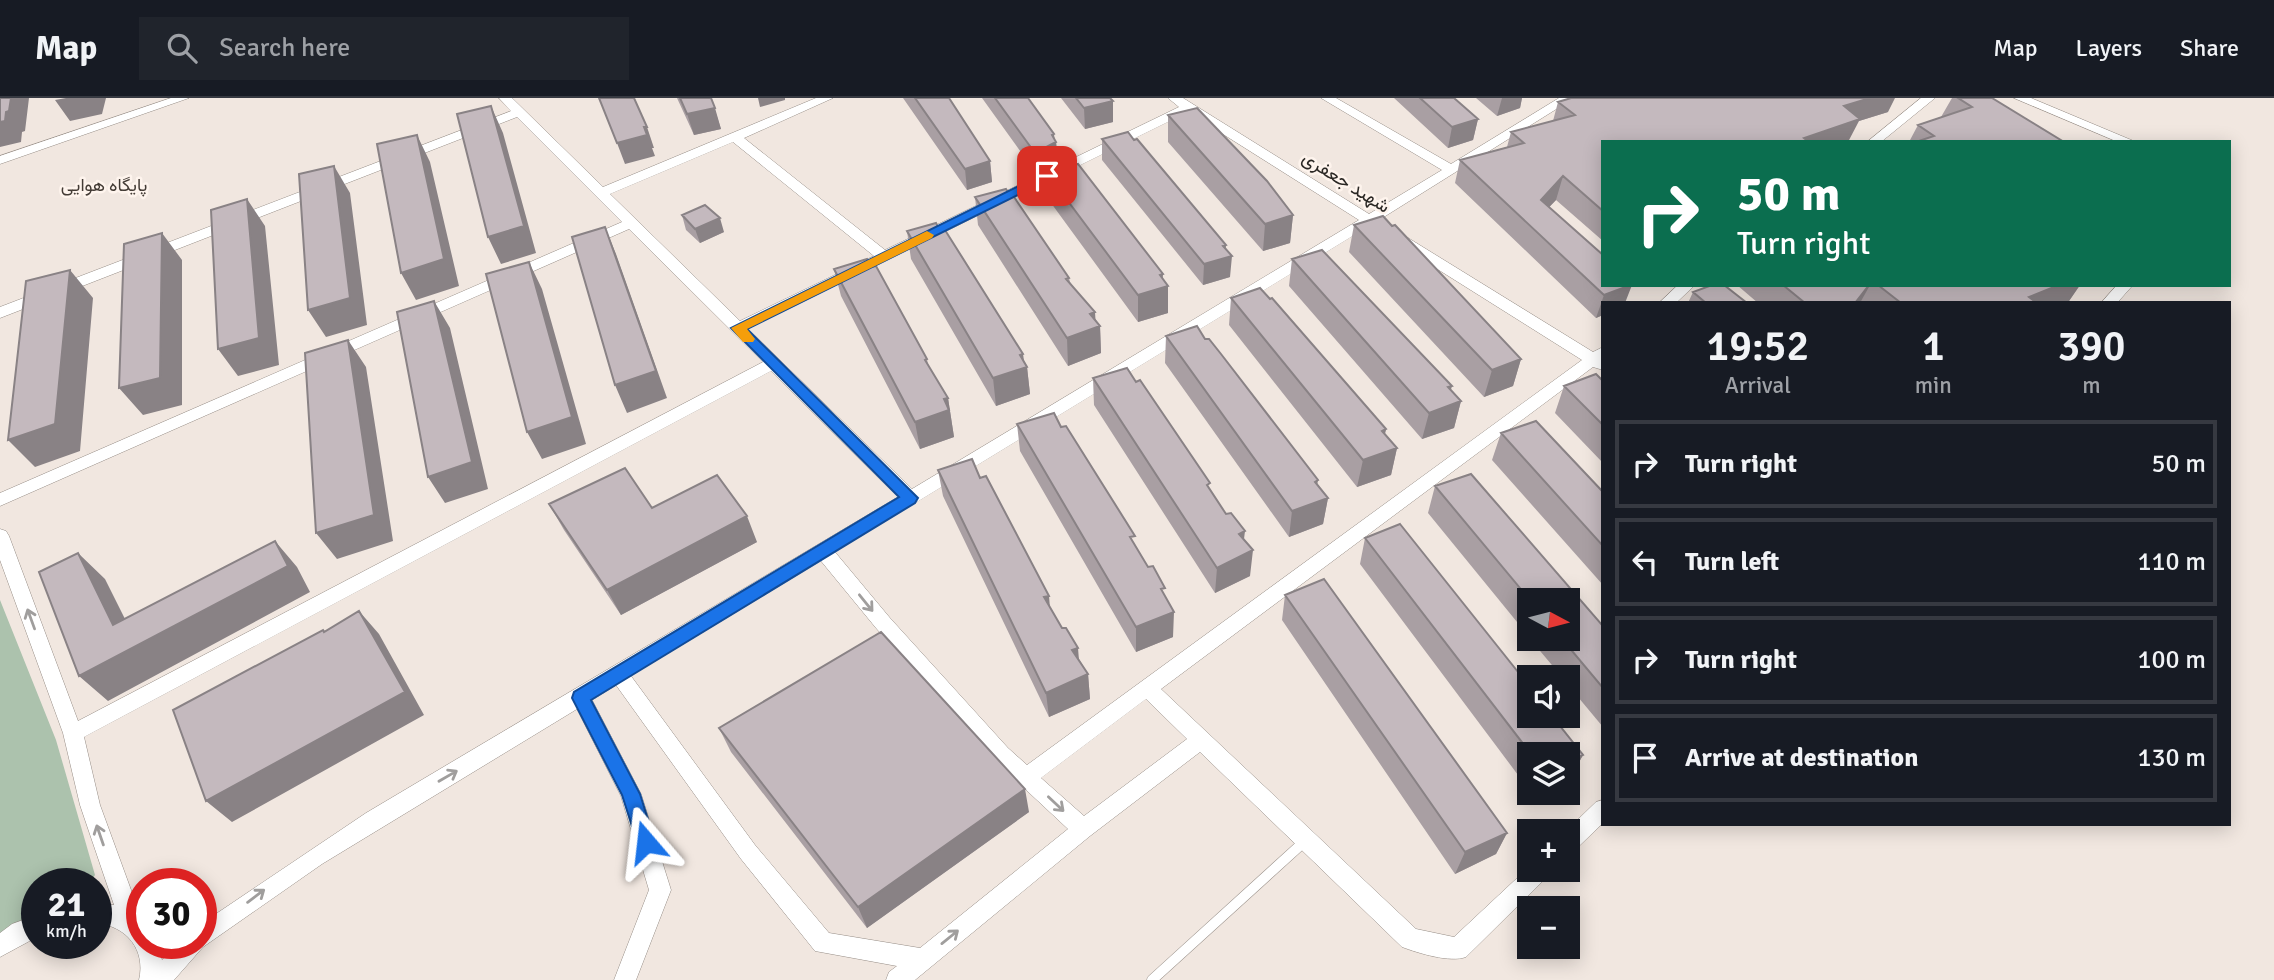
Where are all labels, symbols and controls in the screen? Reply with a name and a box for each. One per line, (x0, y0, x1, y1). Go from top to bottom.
search box (139, 17, 629, 80)
text: Map (35, 28, 97, 69)
icon: search (163, 29, 201, 67)
text: Search here (219, 32, 350, 64)
text: Map (1993, 33, 2038, 63)
text: Layers (2076, 33, 2142, 63)
text: Share (2180, 33, 2239, 63)
street label: شهید جعفری (1297, 145, 1395, 219)
pin (1017, 146, 1077, 206)
icon: arrive (1028, 157, 1066, 195)
text: 50 m (1737, 164, 1840, 224)
icon: right (1622, 168, 1713, 259)
district label: پایگاه هوایی (61, 174, 147, 197)
text: Turn right (1737, 224, 1870, 263)
text: 19:52 (1707, 321, 1809, 372)
text: 1 (1922, 321, 1945, 372)
text: 390 (2057, 321, 2125, 372)
text: Arrival (1725, 371, 1791, 400)
text: min (1915, 371, 1952, 400)
text: m (2082, 371, 2101, 400)
icon: right (1626, 445, 1664, 483)
text: Turn right (1685, 448, 1797, 480)
text: 50 m (2151, 448, 2206, 480)
icon: left (1626, 543, 1664, 581)
text: Turn left (1685, 546, 1779, 578)
text: 110 m (2137, 546, 2206, 578)
north arrow (1517, 588, 1580, 651)
map controls (1517, 588, 1580, 959)
one-way arrow (858, 594, 874, 612)
one-way arrow (23, 608, 36, 630)
icon: right (1626, 641, 1664, 679)
text: Turn right (1685, 644, 1797, 676)
text: 100 m (2137, 644, 2206, 676)
button: sound (1517, 665, 1580, 728)
icon: arrive (1626, 739, 1664, 777)
button: layers (1517, 742, 1580, 805)
text: Arrive at destination (1685, 742, 1918, 774)
text: 130 m (2137, 742, 2206, 774)
one-way arrow (438, 768, 458, 782)
one-way arrow (1047, 796, 1065, 812)
position arrow (609, 805, 683, 879)
button: + (1517, 819, 1580, 882)
one-way arrow (93, 825, 105, 847)
speed limit sign: 30 (126, 868, 217, 959)
text: 21 (48, 883, 85, 926)
one-way arrow (246, 889, 264, 904)
button: − (1517, 896, 1580, 959)
text: km/h (46, 920, 87, 942)
one-way arrow (940, 929, 958, 945)

